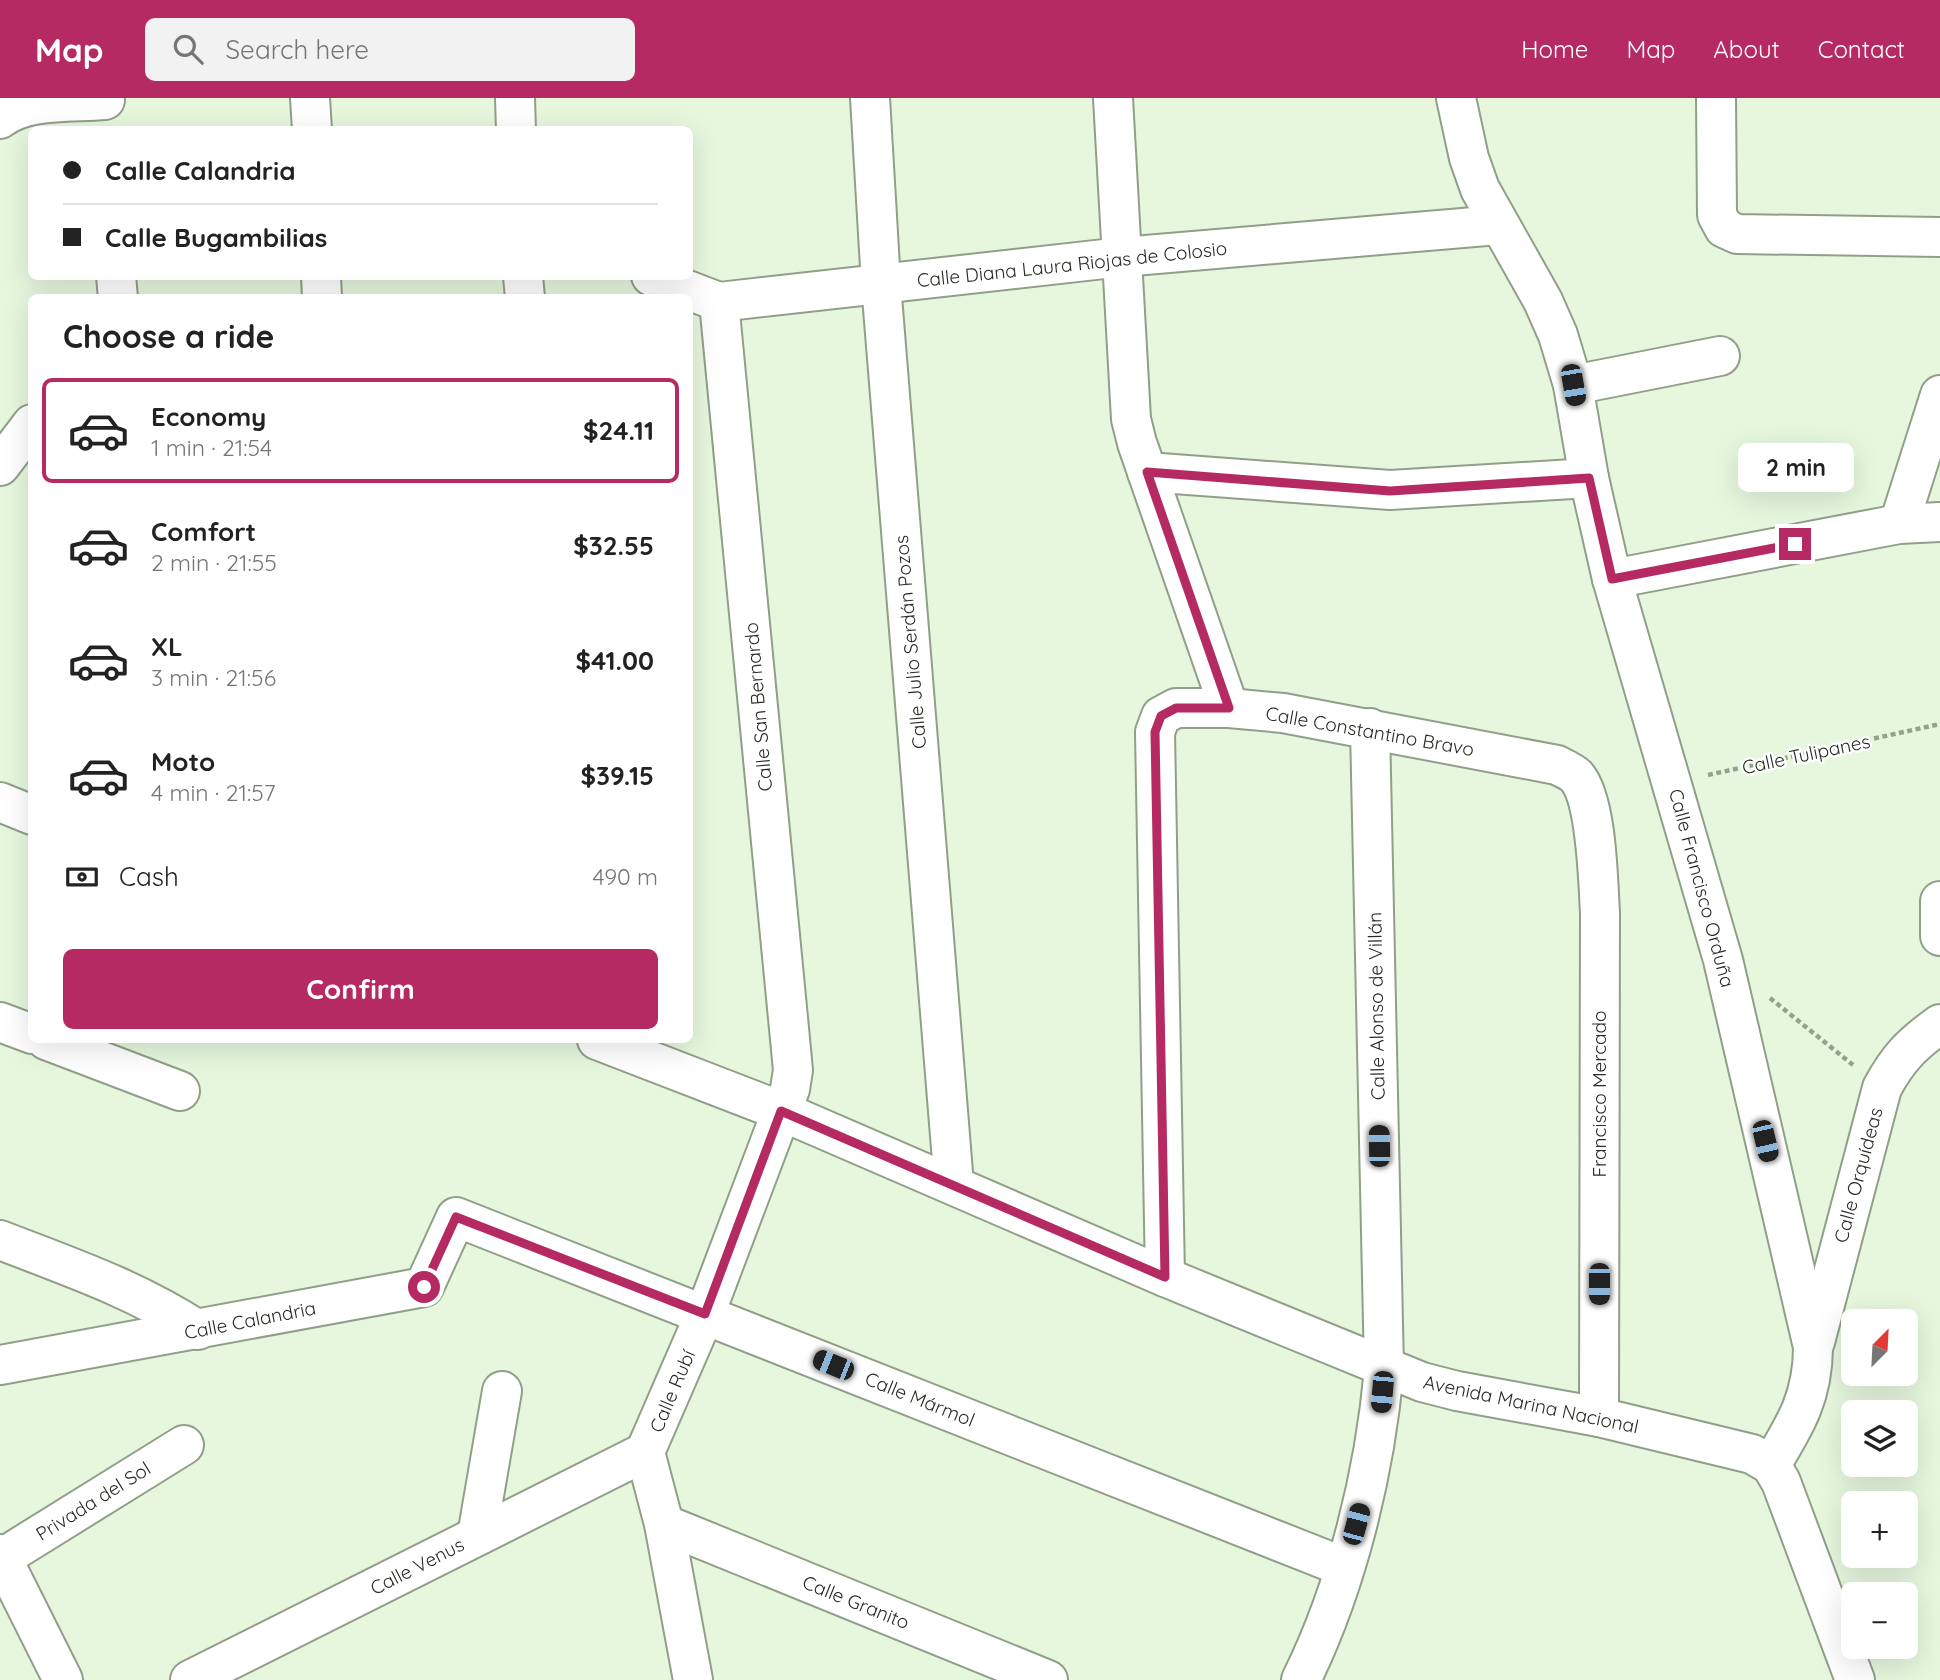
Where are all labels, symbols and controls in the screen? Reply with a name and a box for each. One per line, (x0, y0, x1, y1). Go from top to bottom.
search box (145, 18, 635, 81)
text: Map (35, 29, 103, 70)
icon: search (169, 30, 207, 68)
text: Search here (225, 33, 369, 66)
text: Home (1521, 34, 1588, 64)
text: Map (1626, 34, 1675, 64)
text: About (1713, 34, 1780, 64)
text: Contact (1818, 34, 1905, 64)
text: Calle Calandria (105, 154, 296, 187)
text: Calle Bugambilias (105, 221, 327, 254)
street label: Calle Diana Laura Riojas de Colosio (916, 236, 1228, 292)
text: Choose a ride (63, 316, 275, 356)
car (1560, 362, 1587, 408)
icon: car (67, 399, 130, 462)
text: Economy (151, 400, 266, 433)
text: $24.11 (583, 414, 654, 447)
text: 1 min · 21:54 (151, 433, 272, 462)
callout: 2 min (1737, 442, 1853, 492)
text: 2 min (1766, 453, 1826, 482)
icon: car (67, 514, 130, 577)
text: Comfort (151, 515, 256, 548)
route end (1779, 528, 1811, 560)
text: $32.55 (573, 529, 654, 562)
street label: Calle Julio Serdán Pozos (889, 534, 931, 750)
text: 2 min · 21:55 (151, 548, 277, 577)
street label: Calle San Bernardo (739, 622, 777, 792)
icon: car (67, 629, 130, 692)
text: XL (151, 630, 183, 663)
text: $41.00 (575, 644, 654, 677)
text: 3 min · 21:56 (151, 663, 276, 692)
street label: Calle Constantino Bravo (1264, 701, 1476, 761)
street label: Calle Tulipanes (1740, 729, 1872, 779)
icon: car (67, 744, 130, 807)
text: Moto (151, 745, 215, 778)
text: $39.15 (581, 759, 654, 792)
text: 4 min · 21:57 (151, 778, 276, 807)
street label: Calle Francisco Orduña (1664, 786, 1740, 990)
icon: cash (63, 858, 101, 896)
text: Cash (119, 860, 179, 893)
text: 490 m (593, 862, 658, 891)
street label: Calle Alonso de Villán (1362, 912, 1390, 1100)
button: Confirm (63, 949, 658, 1029)
street label: Francisco Mercado (1587, 1010, 1611, 1178)
street label: Calle Orquídeas (1828, 1105, 1888, 1245)
car (1751, 1118, 1780, 1164)
car (1369, 1125, 1390, 1167)
car (1589, 1263, 1610, 1305)
route start (408, 1271, 440, 1303)
street label: Calle Calandria (182, 1295, 318, 1345)
north arrow (1841, 1309, 1918, 1386)
map controls (1841, 1309, 1918, 1659)
street label: Calle Rubí (644, 1345, 700, 1436)
car (810, 1347, 857, 1383)
street label: Calle Mármol (862, 1366, 978, 1432)
street label: Avenida Marina Nacional (1421, 1369, 1641, 1439)
car (1370, 1370, 1395, 1414)
button: layers (1841, 1400, 1918, 1477)
street label: Privada del Sol (31, 1456, 155, 1546)
button: + (1841, 1491, 1918, 1568)
car (1341, 1501, 1372, 1547)
street label: Calle Venus (366, 1532, 468, 1600)
street label: Calle Granito (799, 1570, 913, 1634)
button: − (1841, 1582, 1918, 1659)

